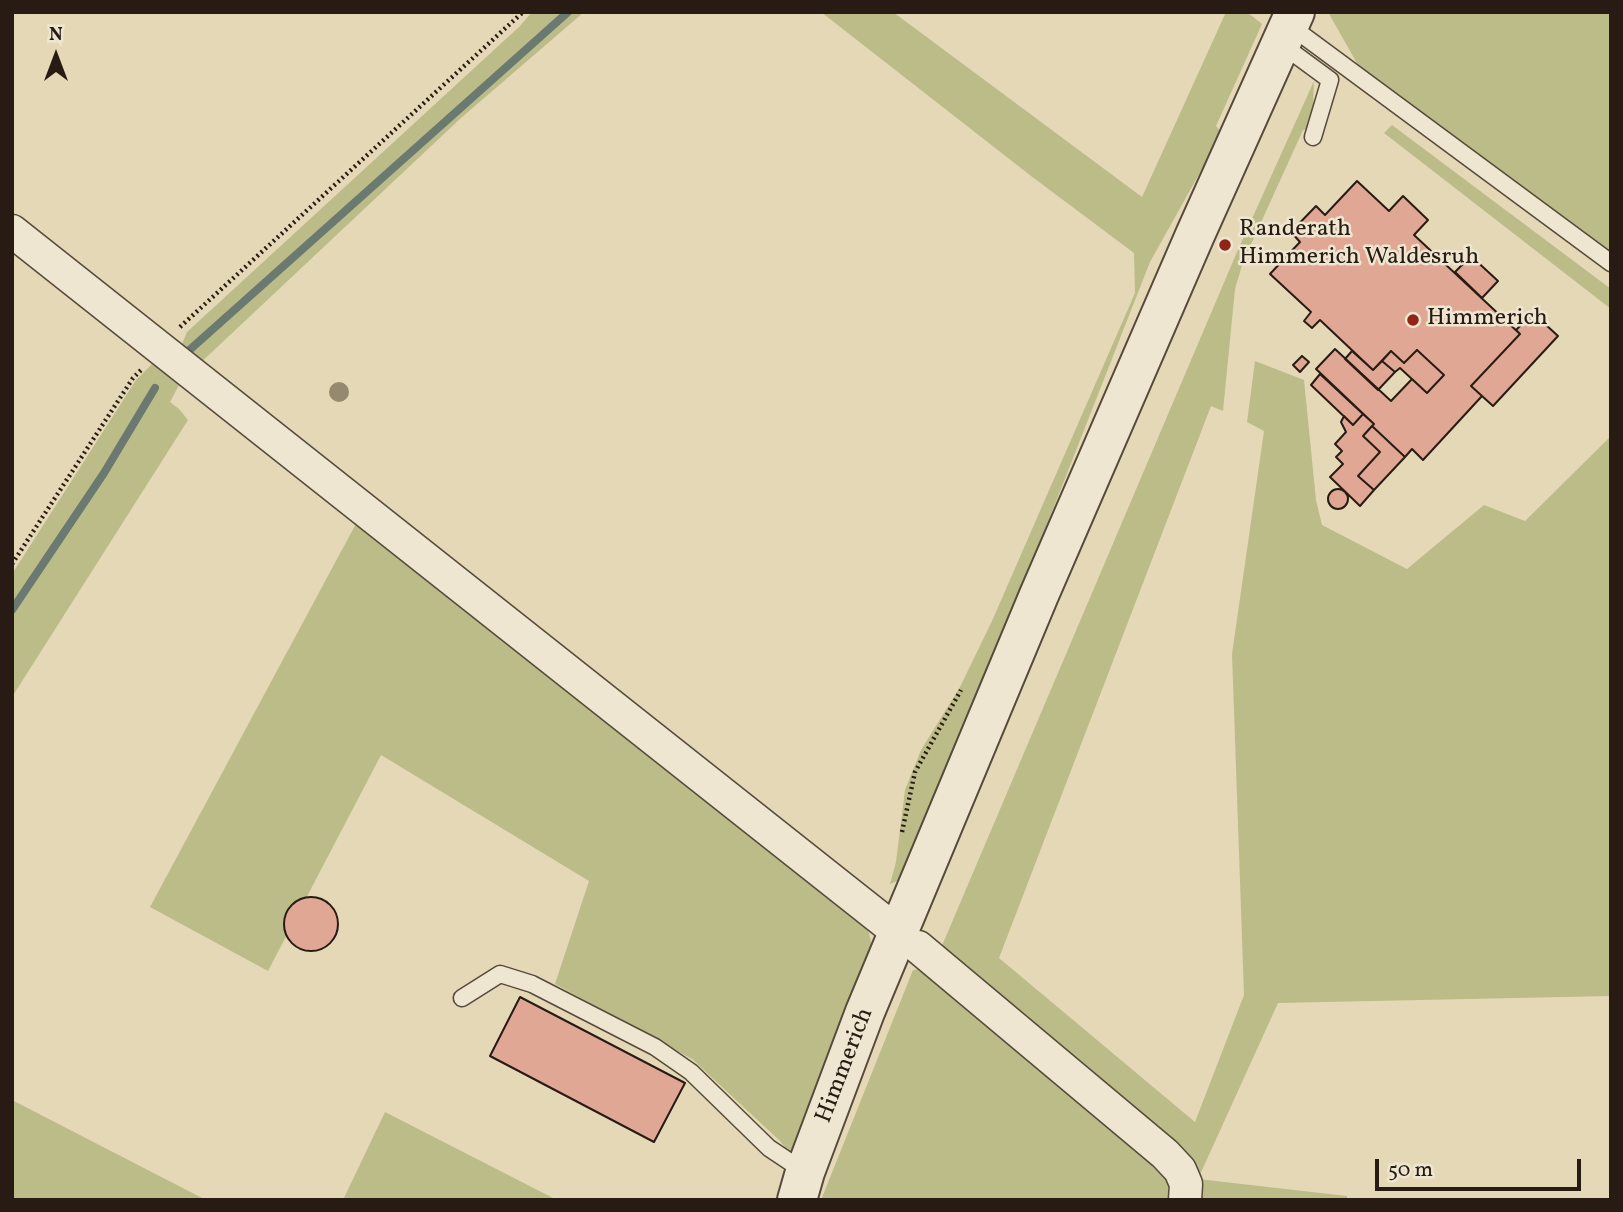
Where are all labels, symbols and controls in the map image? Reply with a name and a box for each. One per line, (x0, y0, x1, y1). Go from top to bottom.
north arrow (21, 21, 91, 91)
text: N (49, 22, 63, 48)
place label: Randerath Himmerich Waldesruh (1239, 217, 1479, 273)
marker: Randerath Himmerich Waldesruh (1217, 237, 1233, 253)
place label: Himmerich (1427, 306, 1548, 334)
marker: Himmerich (1405, 312, 1421, 328)
street label: Himmerich (811, 1004, 881, 1128)
scale bar (1378, 1146, 1584, 1190)
text: 50 m (1388, 1156, 1433, 1185)

